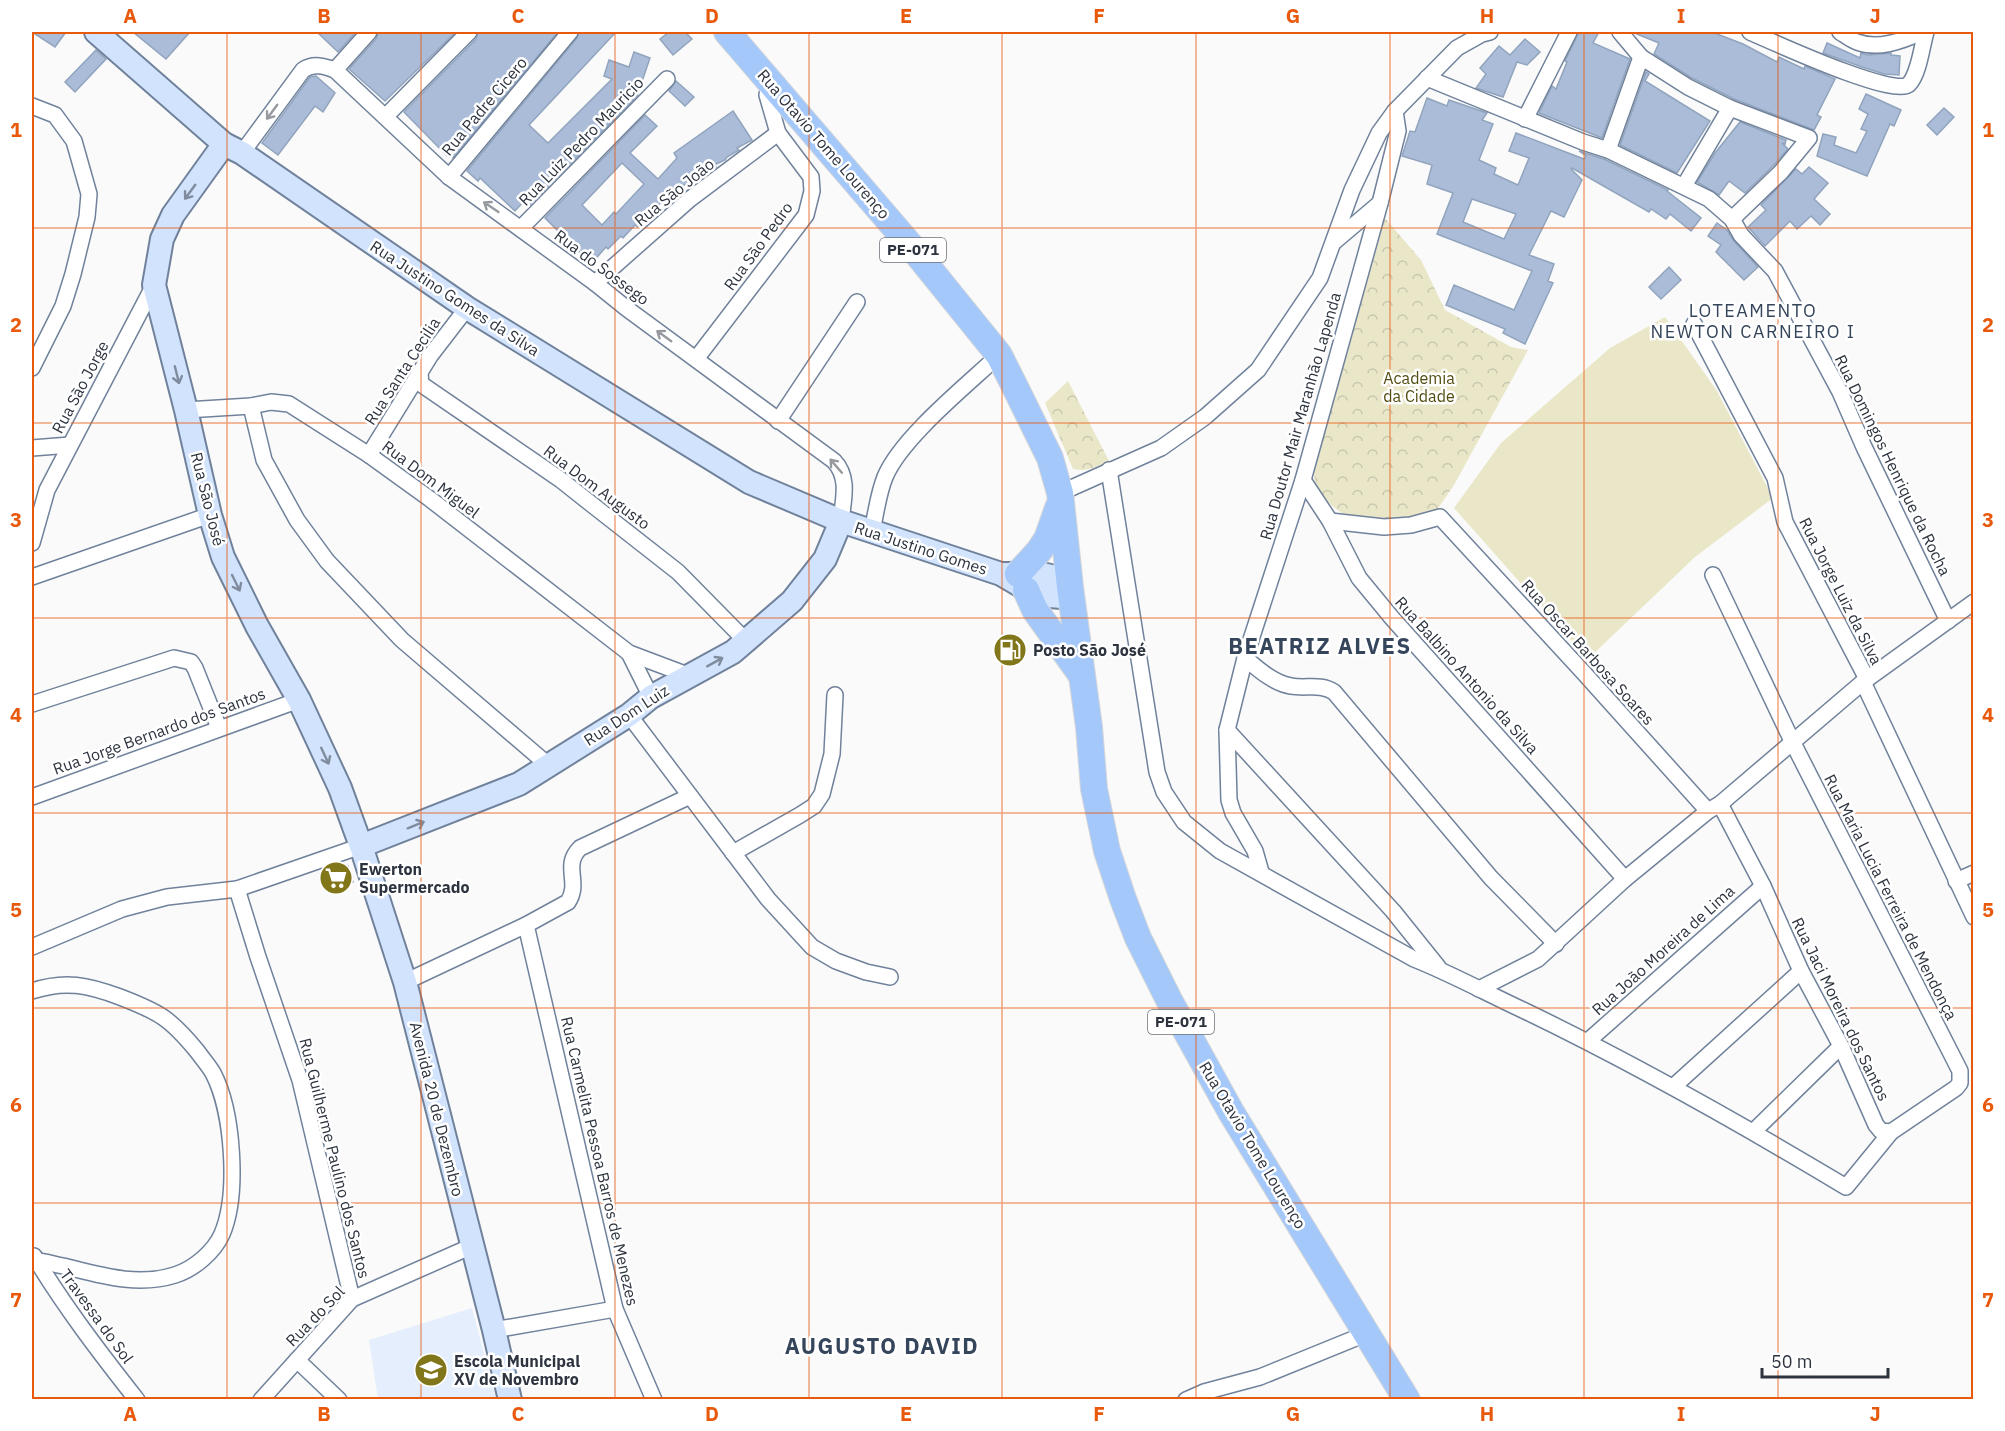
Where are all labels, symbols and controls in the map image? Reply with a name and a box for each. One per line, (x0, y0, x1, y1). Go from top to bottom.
text: A (123, 2, 137, 29)
text: B (317, 2, 331, 29)
text: C (511, 2, 525, 29)
text: D (705, 2, 719, 29)
text: E (900, 2, 912, 29)
text: F (1093, 2, 1105, 29)
text: G (1286, 2, 1300, 29)
text: H (1480, 2, 1494, 29)
text: I (1677, 2, 1685, 29)
text: J (1869, 2, 1881, 29)
street label: Rua Padre Cicero (437, 53, 531, 159)
street label: Rua Otavio Tome Lourenço (754, 65, 894, 223)
street label: Rua Luiz Pedro Mauricio (514, 72, 648, 210)
one-way arrow (266, 103, 278, 119)
text: 1 (10, 116, 22, 143)
text: 1 (1982, 116, 1994, 143)
street label: Rua São João (630, 154, 718, 230)
one-way arrow (184, 183, 197, 199)
street label: Rua São Pedro (719, 198, 797, 294)
one-way arrow (483, 201, 500, 213)
street label: Rua do Sossego (551, 225, 653, 309)
street label: Rua Justino Gomes da Silva (367, 236, 544, 360)
road number: PE-071 (880, 238, 946, 262)
street label: Rua Doutor Mair Maranhão Lapenda (1255, 289, 1345, 542)
district label: LOTEAMENTO NEWTON CARNEIRO I (1651, 299, 1855, 343)
text: 2 (10, 311, 22, 338)
text: 2 (1982, 311, 1994, 338)
street label: Rua Santa Cecilia (360, 313, 444, 429)
one-way arrow (657, 330, 673, 342)
street label: Rua São Jorge (47, 337, 113, 437)
street label: Rua Domingos Henrique da Rocha (1831, 351, 1956, 579)
one-way arrow (172, 365, 184, 384)
park label: Academia da Cidade (1383, 368, 1455, 406)
street label: Rua Dom Miguel (378, 436, 484, 522)
street label: Rua Dom Augusto (540, 440, 654, 534)
street label: Rua São José (187, 450, 229, 548)
one-way arrow (829, 458, 843, 473)
text: 3 (10, 506, 22, 533)
text: 3 (1982, 506, 1994, 533)
street label: Rua Jorge Luiz da Silva (1795, 514, 1887, 668)
street label: Rua Justino Gomes (852, 517, 990, 579)
one-way arrow (230, 573, 242, 591)
street label: Rua Oscar Barbosa Soares (1517, 575, 1659, 729)
street label: Rua Balbino Antonio da Silva (1391, 592, 1543, 758)
district label: BEATRIZ ALVES (1228, 631, 1412, 660)
fuel station icon: Posto São José (992, 632, 1028, 668)
place label: Posto São José (1033, 640, 1146, 660)
one-way arrow (706, 656, 723, 668)
street label: Rua Dom Luiz (580, 680, 672, 750)
street label: Rua Jorge Bernardo dos Santos (50, 683, 268, 779)
text: 4 (10, 701, 22, 728)
text: 4 (1982, 701, 1994, 728)
one-way arrow (320, 746, 332, 764)
street label: Rua Maria Lucia Ferreira de Mendonça (1820, 771, 1962, 1024)
one-way arrow (406, 819, 424, 830)
place label: Ewerton Supermercado (359, 859, 470, 897)
supermarket icon: Ewerton Supermercado (318, 860, 354, 896)
street label: Rua João Moreira de Lima (1588, 880, 1739, 1019)
text: 5 (10, 896, 22, 923)
text: 5 (1982, 896, 1994, 923)
street label: Rua Jaci Moreira dos Santos (1788, 914, 1894, 1104)
road number: PE-071 (1148, 1010, 1214, 1034)
street label: Rua Carmelita Pessoa Barros de Menezes (557, 1014, 643, 1308)
street label: Avenida 20 de Dezembro (406, 1020, 468, 1199)
street label: Rua Guilherme Paulino dos Santos (295, 1036, 375, 1280)
street label: Rua Otavio Tome Lourenço (1195, 1058, 1311, 1232)
text: 6 (10, 1091, 22, 1118)
text: 6 (1982, 1091, 1994, 1118)
street label: Travessa do Sol (56, 1265, 138, 1367)
street label: Rua do Sol (281, 1282, 349, 1350)
text: 7 (10, 1286, 22, 1313)
text: 7 (1982, 1286, 1994, 1313)
district label: AUGUSTO DAVID (785, 1331, 979, 1360)
scale bar (1762, 1341, 1888, 1379)
text: 50 m (1771, 1350, 1813, 1373)
place label: Escola Municipal XV de Novembro (454, 1351, 580, 1389)
school or university icon: Escola Municipal XV de Novembro (413, 1352, 449, 1388)
text: A (123, 1400, 137, 1427)
text: B (317, 1400, 331, 1427)
text: C (511, 1400, 525, 1427)
text: D (705, 1400, 719, 1427)
text: E (900, 1400, 912, 1427)
text: F (1093, 1400, 1105, 1427)
text: G (1286, 1400, 1300, 1427)
text: H (1480, 1400, 1494, 1427)
text: I (1677, 1400, 1685, 1427)
text: J (1869, 1400, 1881, 1427)

